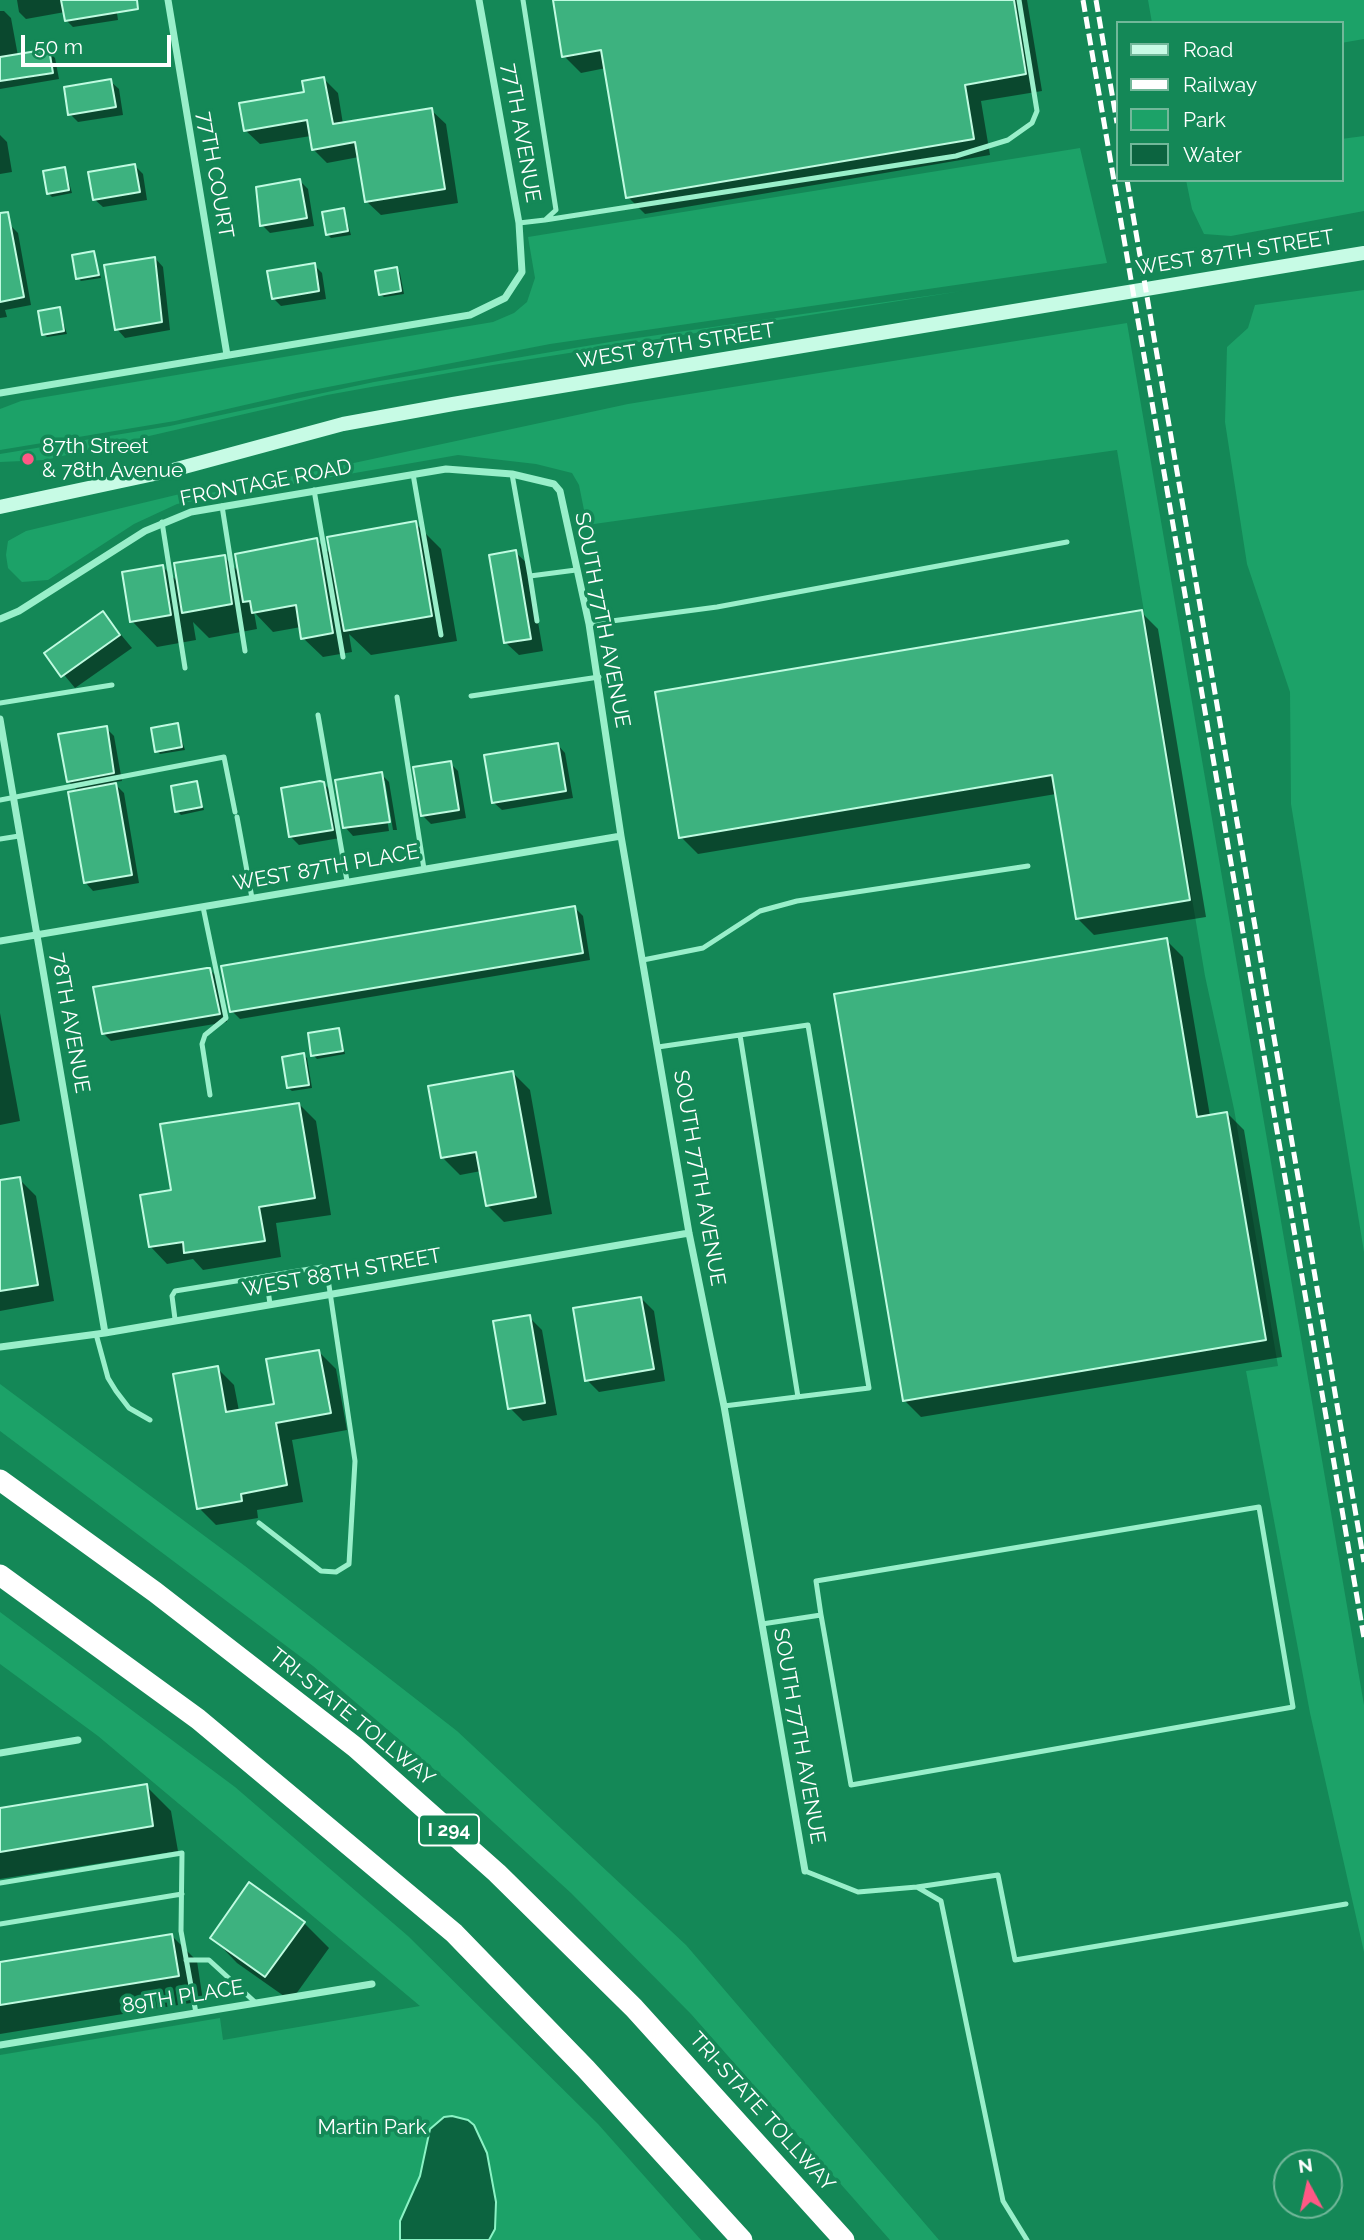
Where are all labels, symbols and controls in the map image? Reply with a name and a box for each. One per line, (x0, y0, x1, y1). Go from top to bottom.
scale bar (24, 21, 175, 65)
legend (1116, 21, 1343, 182)
text: 50 m (34, 34, 83, 59)
text: Road (1183, 37, 1233, 62)
street label: 77TH AVENUE (496, 62, 546, 204)
text: Railway (1183, 72, 1257, 97)
text: Park (1183, 107, 1226, 132)
street label: 77TH COURT (191, 110, 239, 240)
text: Water (1183, 142, 1242, 167)
street label: WEST 87TH STREET (1134, 225, 1336, 281)
street label: WEST 87TH STREET (575, 318, 777, 374)
place label: 87th Street & 78th Avenue (42, 434, 183, 484)
marker: 87th Street & 78th Avenue (20, 451, 36, 467)
street label: FRONTAGE ROAD (178, 454, 354, 512)
street label: SOUTH 77TH AVENUE (569, 510, 635, 730)
street label: WEST 87TH PLACE (231, 839, 421, 897)
street label: 78TH AVENUE (45, 951, 95, 1095)
street label: SOUTH 77TH AVENUE (668, 1068, 730, 1288)
street label: WEST 88TH STREET (241, 1243, 443, 1303)
street label: SOUTH 77TH AVENUE (768, 1626, 830, 1846)
street label: TRI-STATE TOLLWAY (264, 1642, 440, 1792)
road number: I 294 (419, 1814, 479, 1846)
street label: 89TH PLACE (120, 1975, 246, 2019)
street label: TRI-STATE TOLLWAY (684, 2027, 840, 2197)
park label: Martin Park (317, 2115, 427, 2141)
north arrow (1273, 2149, 1343, 2219)
text: N (1297, 2153, 1314, 2177)

